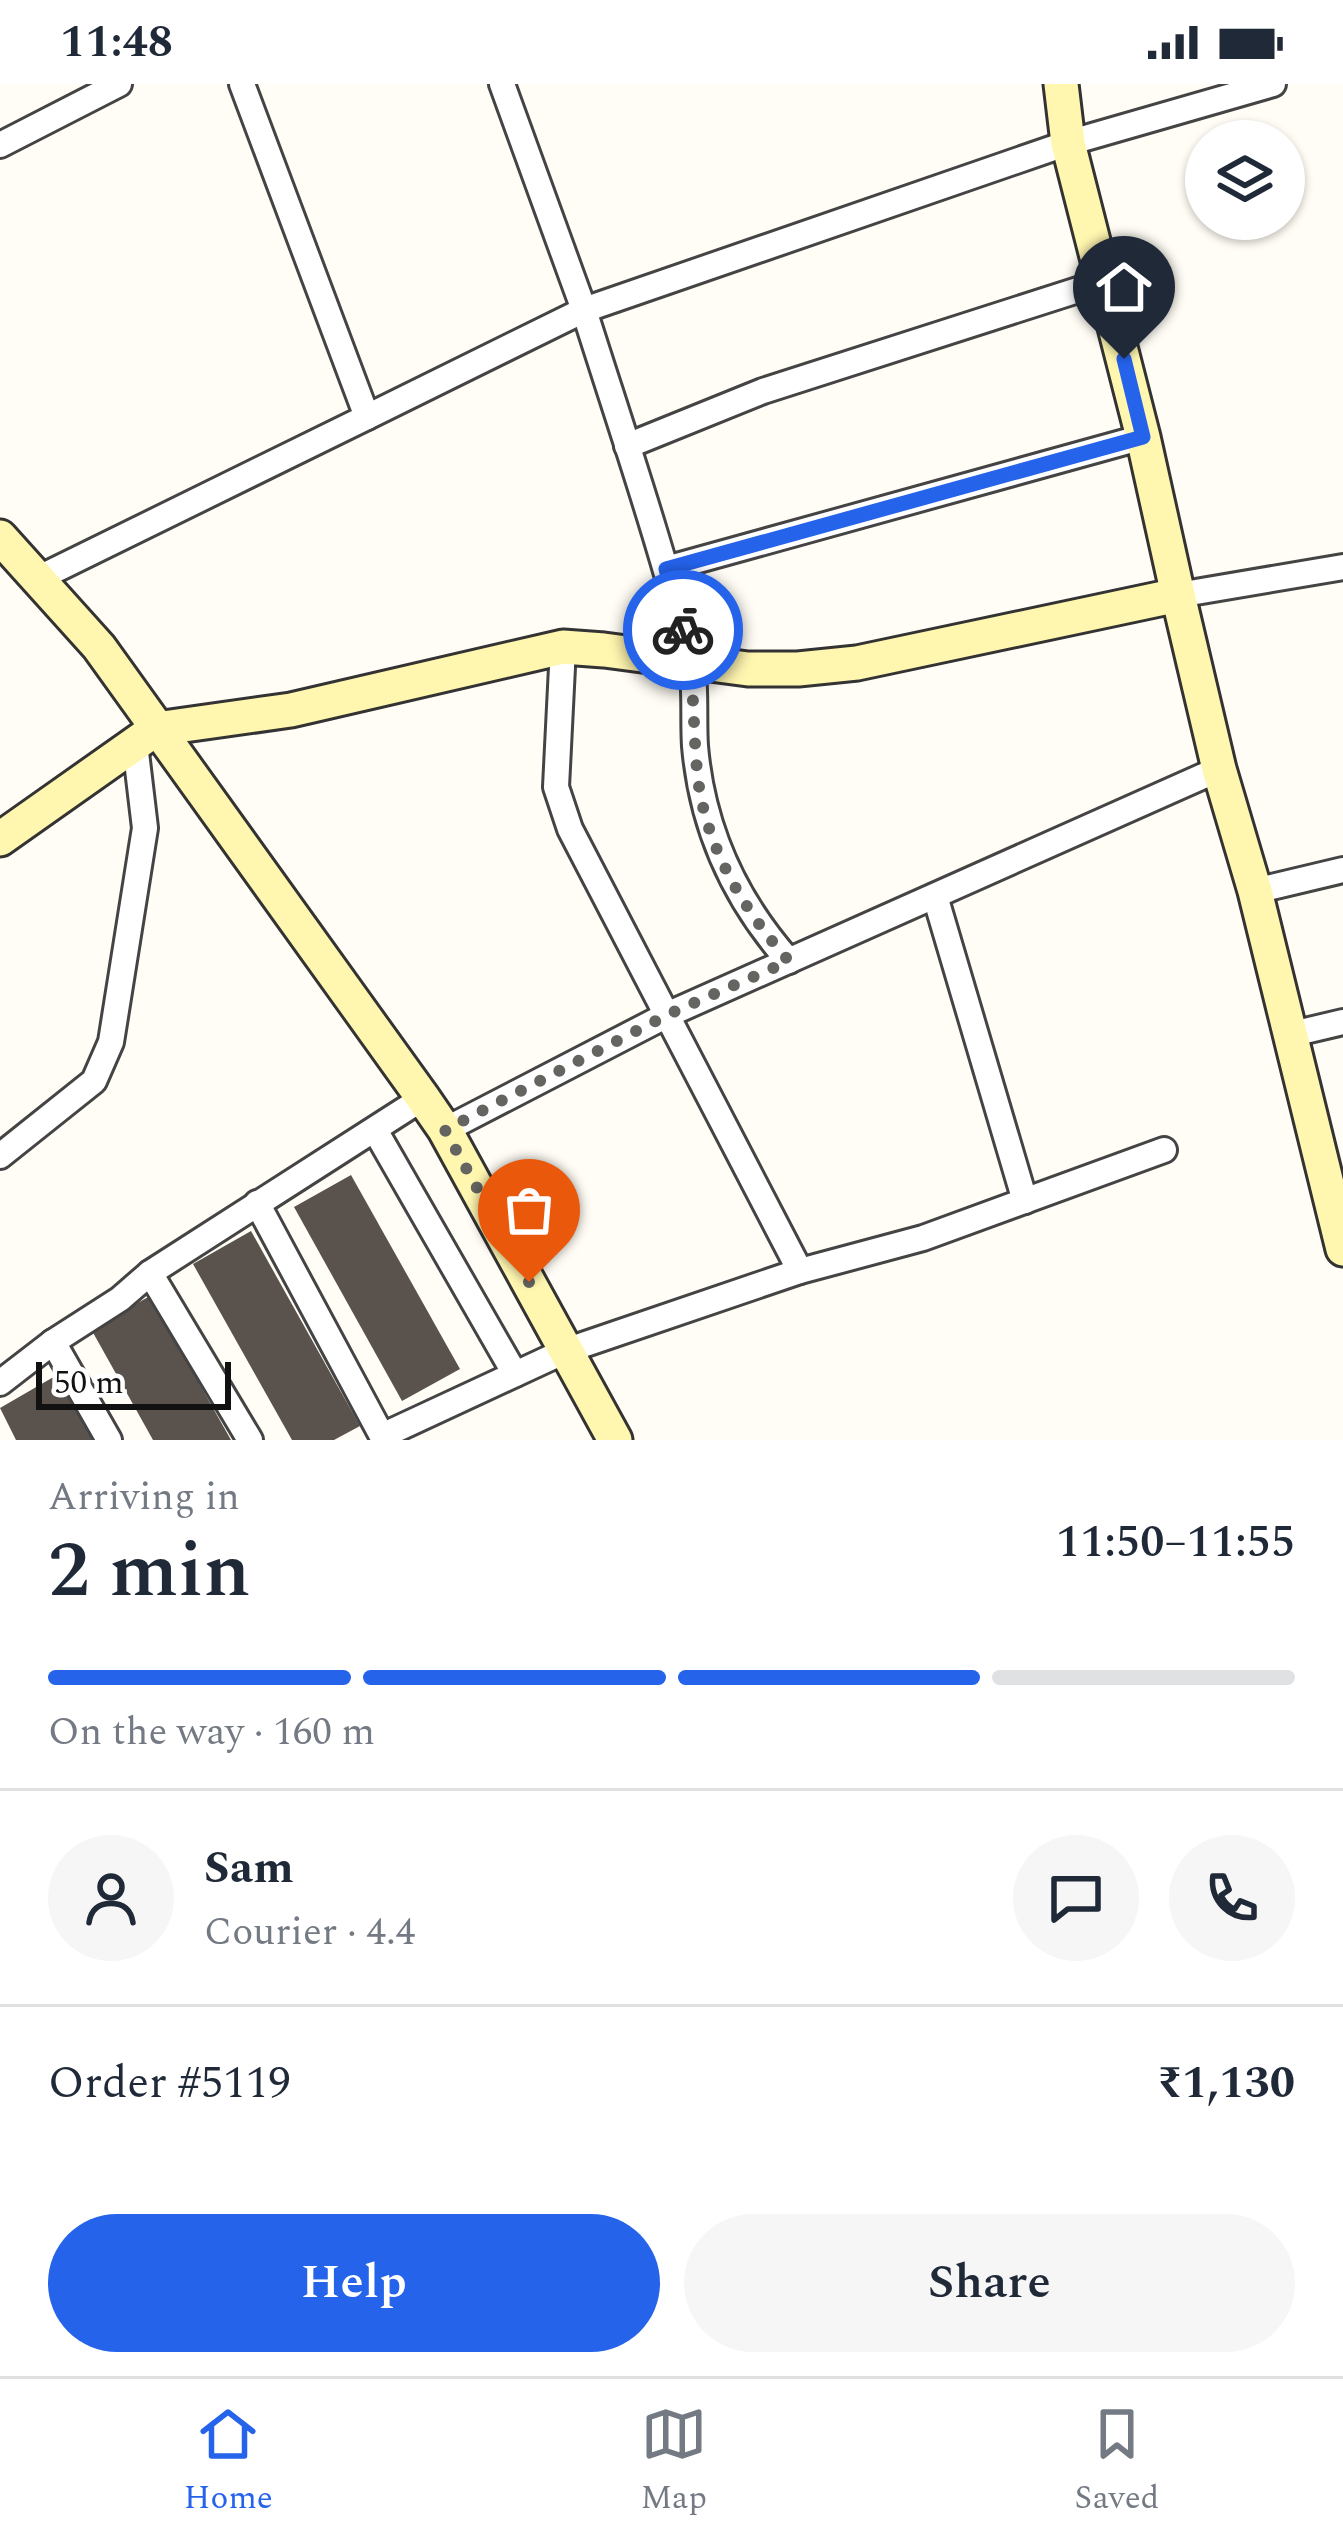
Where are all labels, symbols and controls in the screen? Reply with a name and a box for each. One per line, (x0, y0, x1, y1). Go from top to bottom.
text: 11:48 (60, 8, 173, 77)
map controls (1185, 120, 1305, 240)
button: layers (1185, 120, 1305, 240)
pin (1073, 236, 1175, 359)
icon: home (1091, 254, 1157, 320)
courier (623, 570, 743, 690)
icon: bike (650, 597, 716, 663)
pin (478, 1159, 580, 1282)
icon: bag (496, 1177, 562, 1243)
scale bar (36, 1356, 231, 1409)
text: 50 m (54, 1358, 124, 1408)
text: Arriving in (48, 1468, 240, 1527)
text: 11:50–11:55 (1056, 1508, 1295, 1577)
text: 2 min (48, 1512, 250, 1631)
text: On the way · 160 m (48, 1703, 375, 1762)
text: Sam (204, 1834, 294, 1903)
button: person (48, 1835, 174, 1961)
button: chat (1013, 1835, 1139, 1961)
button: phone (1169, 1835, 1295, 1961)
text: Courier · 4.4 (204, 1903, 415, 1962)
text: Order #5119 (48, 2049, 291, 2118)
text: ₹1,130 (1157, 2049, 1295, 2118)
button: Help (48, 2214, 660, 2352)
button: Share (684, 2214, 1295, 2352)
tab: Home (184, 2401, 273, 2523)
tab: Map (640, 2401, 707, 2523)
tab: Saved (1075, 2401, 1159, 2523)

